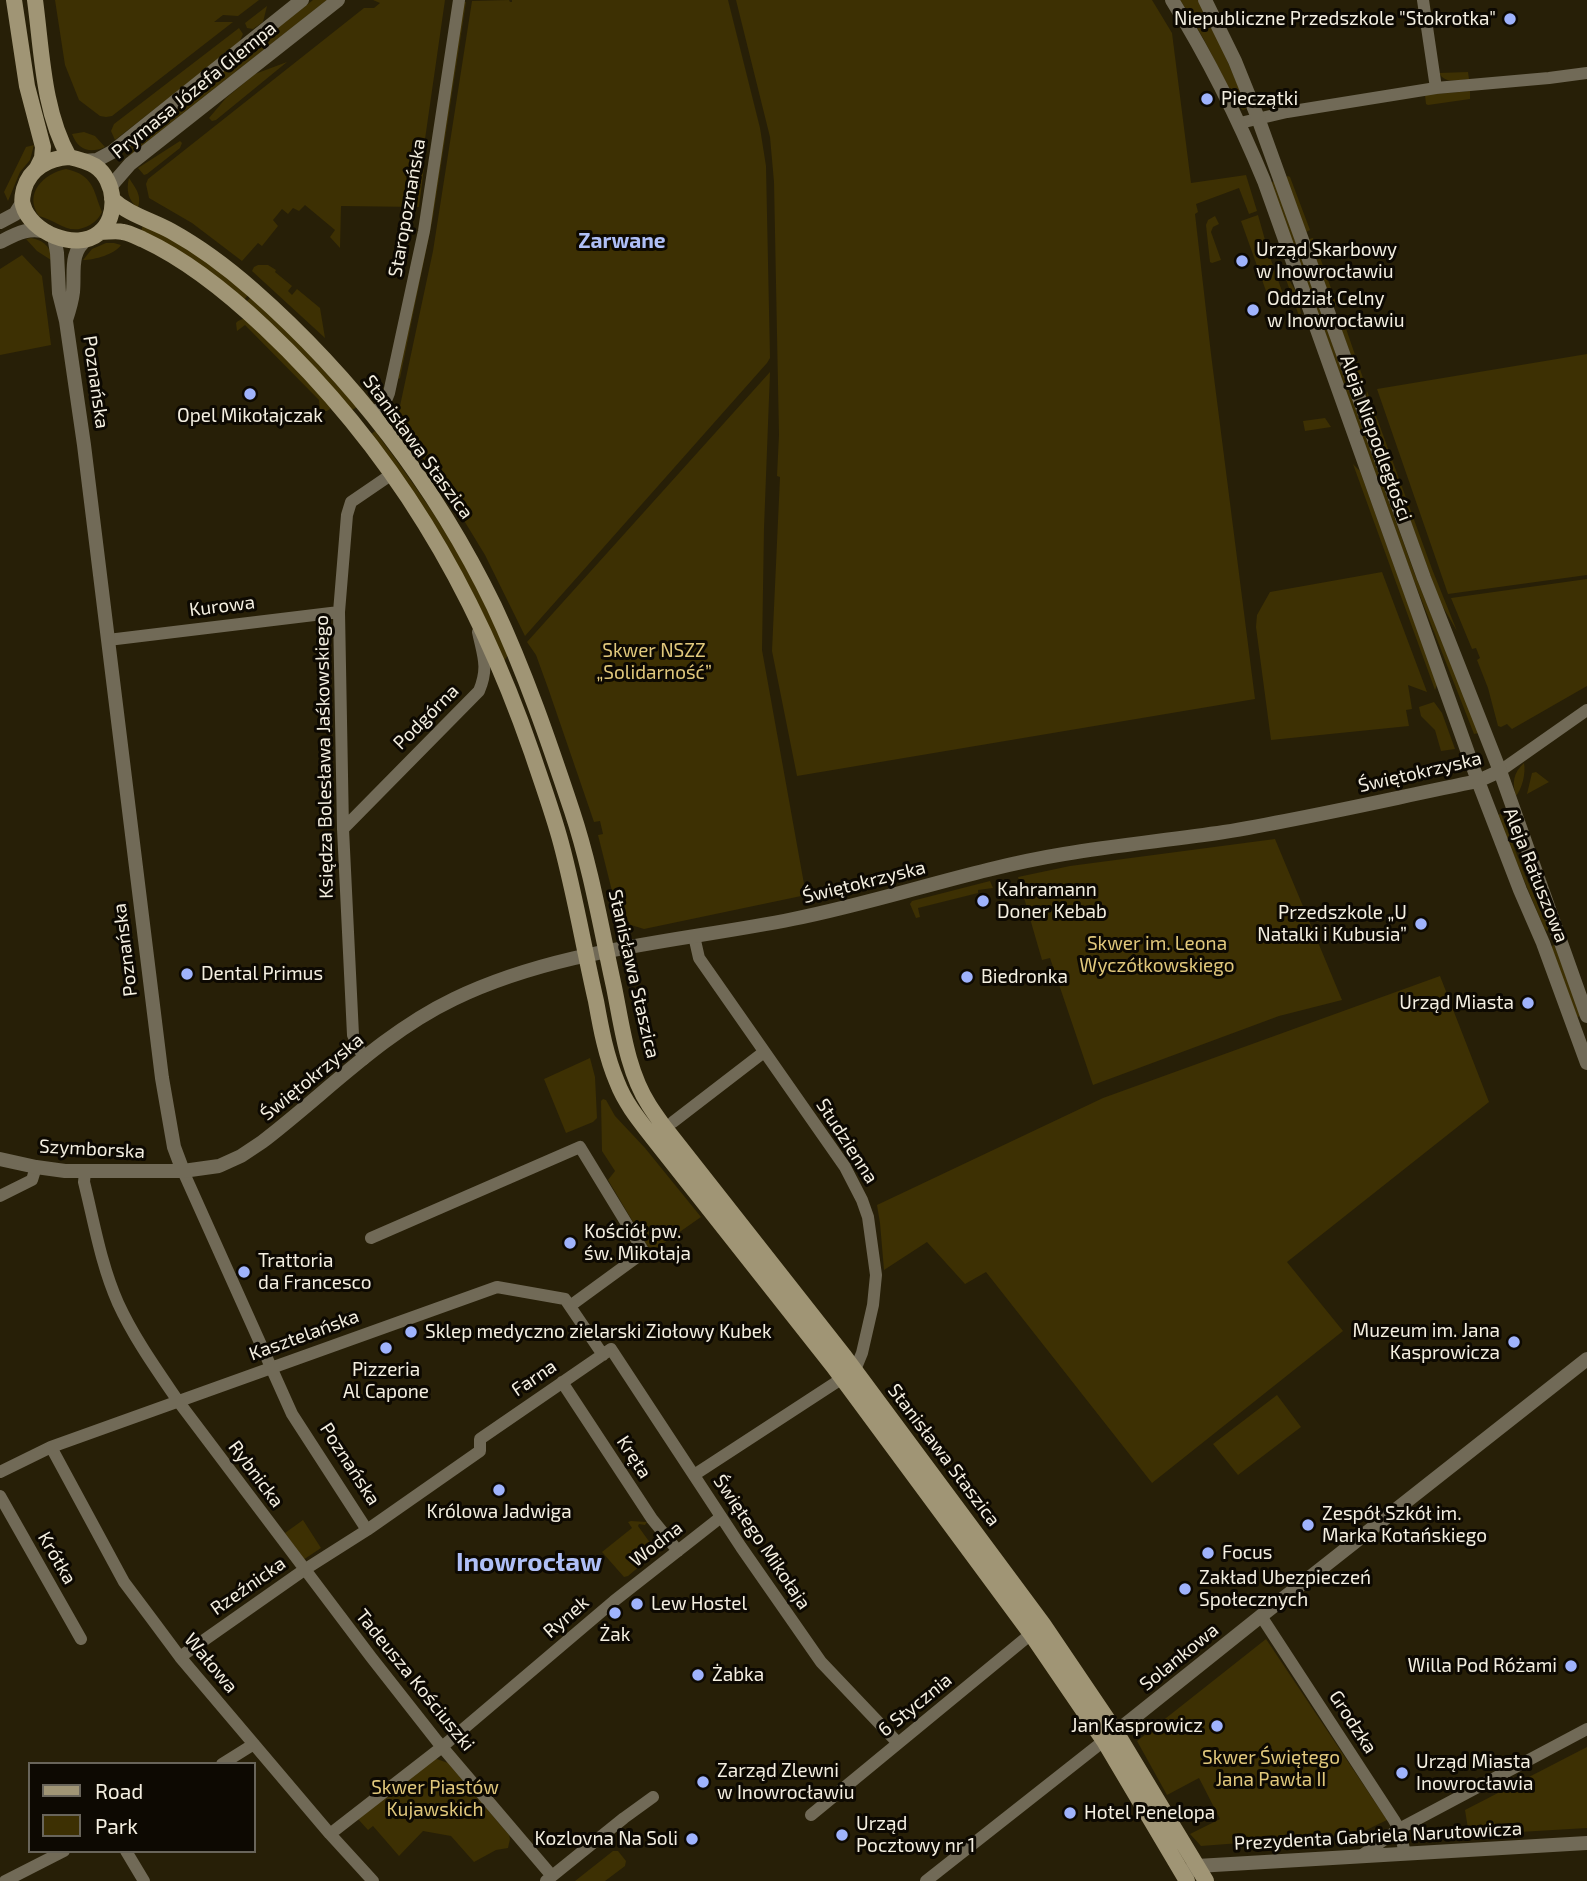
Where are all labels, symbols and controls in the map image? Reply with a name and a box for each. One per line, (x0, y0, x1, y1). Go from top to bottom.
place label: Niepubliczne Przedszkole "Stokrotka" (1174, 8, 1496, 30)
marker: Niepubliczne Przedszkole "Stokrotka" (1502, 11, 1518, 27)
street label: Prymasa Józefa Glempa (107, 17, 281, 163)
place label: Pieczątki (1221, 88, 1298, 110)
marker: Pieczątki (1199, 91, 1215, 107)
street label: Staropoznańska (384, 137, 430, 279)
district label: Zarwane (578, 228, 666, 254)
place label: Urząd Skarbowy w Inowrocławiu (1256, 239, 1397, 283)
marker: Urząd Skarbowy w Inowrocławiu (1234, 253, 1250, 269)
place label: Oddział Celny w Inowrocławiu (1267, 288, 1405, 332)
marker: Oddział Celny w Inowrocławiu (1245, 302, 1261, 318)
street label: Poznańska (78, 334, 114, 430)
street label: Aleja Niepodległości (1335, 352, 1417, 524)
street label: Stanisława Staszica (358, 371, 478, 523)
marker: Opel Mikołajczak (242, 386, 258, 402)
place label: Opel Mikołajczak (177, 405, 323, 427)
street label: Kurowa (188, 591, 256, 621)
street label: Księdza Bolesława Jaśkowskiego (310, 615, 338, 899)
park label: Skwer NSZZ „Solidarność” (596, 640, 712, 684)
street label: Podgórna (389, 680, 463, 754)
street label: Świętokrzyska (1356, 747, 1484, 797)
street label: Aleja Ratuszowa (1499, 804, 1573, 946)
street label: Świętokrzyska (800, 856, 928, 908)
place label: Kahramann Doner Kebab (997, 879, 1107, 923)
street label: Stanisława Staszica (603, 887, 665, 1061)
marker: Kahramann Doner Kebab (975, 893, 991, 909)
street label: Poznańska (108, 902, 142, 998)
place label: Przedszkole „U Natalki i Kubusia” (1257, 902, 1407, 946)
marker: Przedszkole „U Natalki i Kubusia” (1413, 916, 1429, 932)
park label: Skwer im. Leona Wyczółkowskiego (1079, 933, 1235, 977)
place label: Dental Primus (201, 963, 323, 985)
marker: Dental Primus (179, 966, 195, 982)
place label: Biedronka (981, 966, 1068, 988)
marker: Biedronka (959, 969, 975, 985)
place label: Urząd Miasta (1399, 992, 1514, 1014)
marker: Urząd Miasta (1520, 995, 1536, 1011)
street label: Świętokrzyska (256, 1029, 368, 1125)
street label: Studzienna (811, 1094, 883, 1188)
street label: Szymborska (38, 1135, 146, 1163)
place label: Kościół pw. św. Mikołaja (584, 1221, 691, 1265)
marker: Kościół pw. św. Mikołaja (562, 1235, 578, 1251)
place label: Trattoria da Francesco (258, 1250, 371, 1294)
marker: Trattoria da Francesco (236, 1264, 252, 1280)
street label: Kasztelańska (246, 1305, 362, 1365)
place label: Muzeum im. Jana Kasprowicza (1353, 1320, 1500, 1364)
place label: Sklep medyczno zielarski Ziołowy Kubek (425, 1321, 772, 1343)
marker: Sklep medyczno zielarski Ziołowy Kubek (403, 1324, 419, 1340)
marker: Muzeum im. Jana Kasprowicza (1506, 1334, 1522, 1350)
marker: Pizzeria Al Capone (378, 1340, 394, 1356)
street label: Farna (507, 1355, 561, 1401)
place label: Pizzeria Al Capone (343, 1359, 429, 1403)
street label: Stanisława Staszica (883, 1379, 1005, 1531)
street label: Poznańska (315, 1418, 385, 1510)
street label: Kręta (612, 1431, 656, 1483)
street label: Rybnicka (223, 1436, 289, 1512)
street label: Świętego Mikołaja (709, 1470, 815, 1614)
marker: Królowa Jadwiga (491, 1482, 507, 1498)
place label: Królowa Jadwiga (426, 1501, 572, 1523)
place label: Zespół Szkół im. Marka Kotańskiego (1322, 1503, 1487, 1547)
street label: Wodna (625, 1516, 687, 1572)
marker: Zespół Szkół im. Marka Kotańskiego (1300, 1517, 1316, 1533)
street label: Krótka (33, 1528, 81, 1588)
place label: Focus (1222, 1542, 1273, 1564)
marker: Focus (1200, 1545, 1216, 1561)
district label: Inowrocław (456, 1546, 602, 1578)
street label: Rzeźnicka (206, 1552, 290, 1620)
place label: Zakład Ubezpieczeń Społecznych (1199, 1567, 1371, 1611)
marker: Zakład Ubezpieczeń Społecznych (1177, 1581, 1193, 1597)
street label: Rynek (539, 1591, 593, 1643)
place label: Lew Hostel (651, 1593, 747, 1615)
marker: Lew Hostel (629, 1596, 645, 1612)
street label: Tadeusza Kościuszki (351, 1605, 479, 1755)
marker: Żak (607, 1605, 623, 1621)
street label: Solankowa (1135, 1618, 1223, 1696)
place label: Żak (600, 1624, 630, 1646)
street label: Wałowa (179, 1628, 243, 1698)
place label: Willa Pod Różami (1407, 1655, 1557, 1677)
marker: Willa Pod Różami (1563, 1658, 1579, 1674)
place label: Żabka (712, 1664, 764, 1686)
marker: Żabka (690, 1667, 706, 1683)
street label: 6 Stycznia (874, 1668, 956, 1742)
street label: Grodzka (1324, 1686, 1382, 1758)
place label: Jan Kasprowicz (1071, 1715, 1203, 1737)
marker: Jan Kasprowicz (1209, 1718, 1225, 1734)
park label: Skwer Świętego Jana Pawła II (1202, 1747, 1340, 1791)
place label: Urząd Miasta Inowrocławia (1416, 1751, 1533, 1795)
place label: Zarząd Zlewni w Inowrocławiu (717, 1760, 855, 1804)
legend (28, 1762, 256, 1853)
marker: Urząd Miasta Inowrocławia (1394, 1765, 1410, 1781)
marker: Zarząd Zlewni w Inowrocławiu (695, 1774, 711, 1790)
park label: Skwer Piastów Kujawskich (371, 1777, 499, 1821)
text: Road (95, 1778, 143, 1803)
place label: Hotel Penelopa (1084, 1802, 1215, 1824)
marker: Hotel Penelopa (1062, 1805, 1078, 1821)
text: Park (95, 1813, 138, 1838)
place label: Urząd Pocztowy nr 1 (856, 1813, 975, 1857)
street label: Prezydenta Gabriela Narutowicza (1233, 1817, 1523, 1855)
marker: Urząd Pocztowy nr 1 (834, 1827, 850, 1843)
place label: Kozlovna Na Soli (535, 1828, 678, 1850)
marker: Kozlovna Na Soli (684, 1831, 700, 1847)

